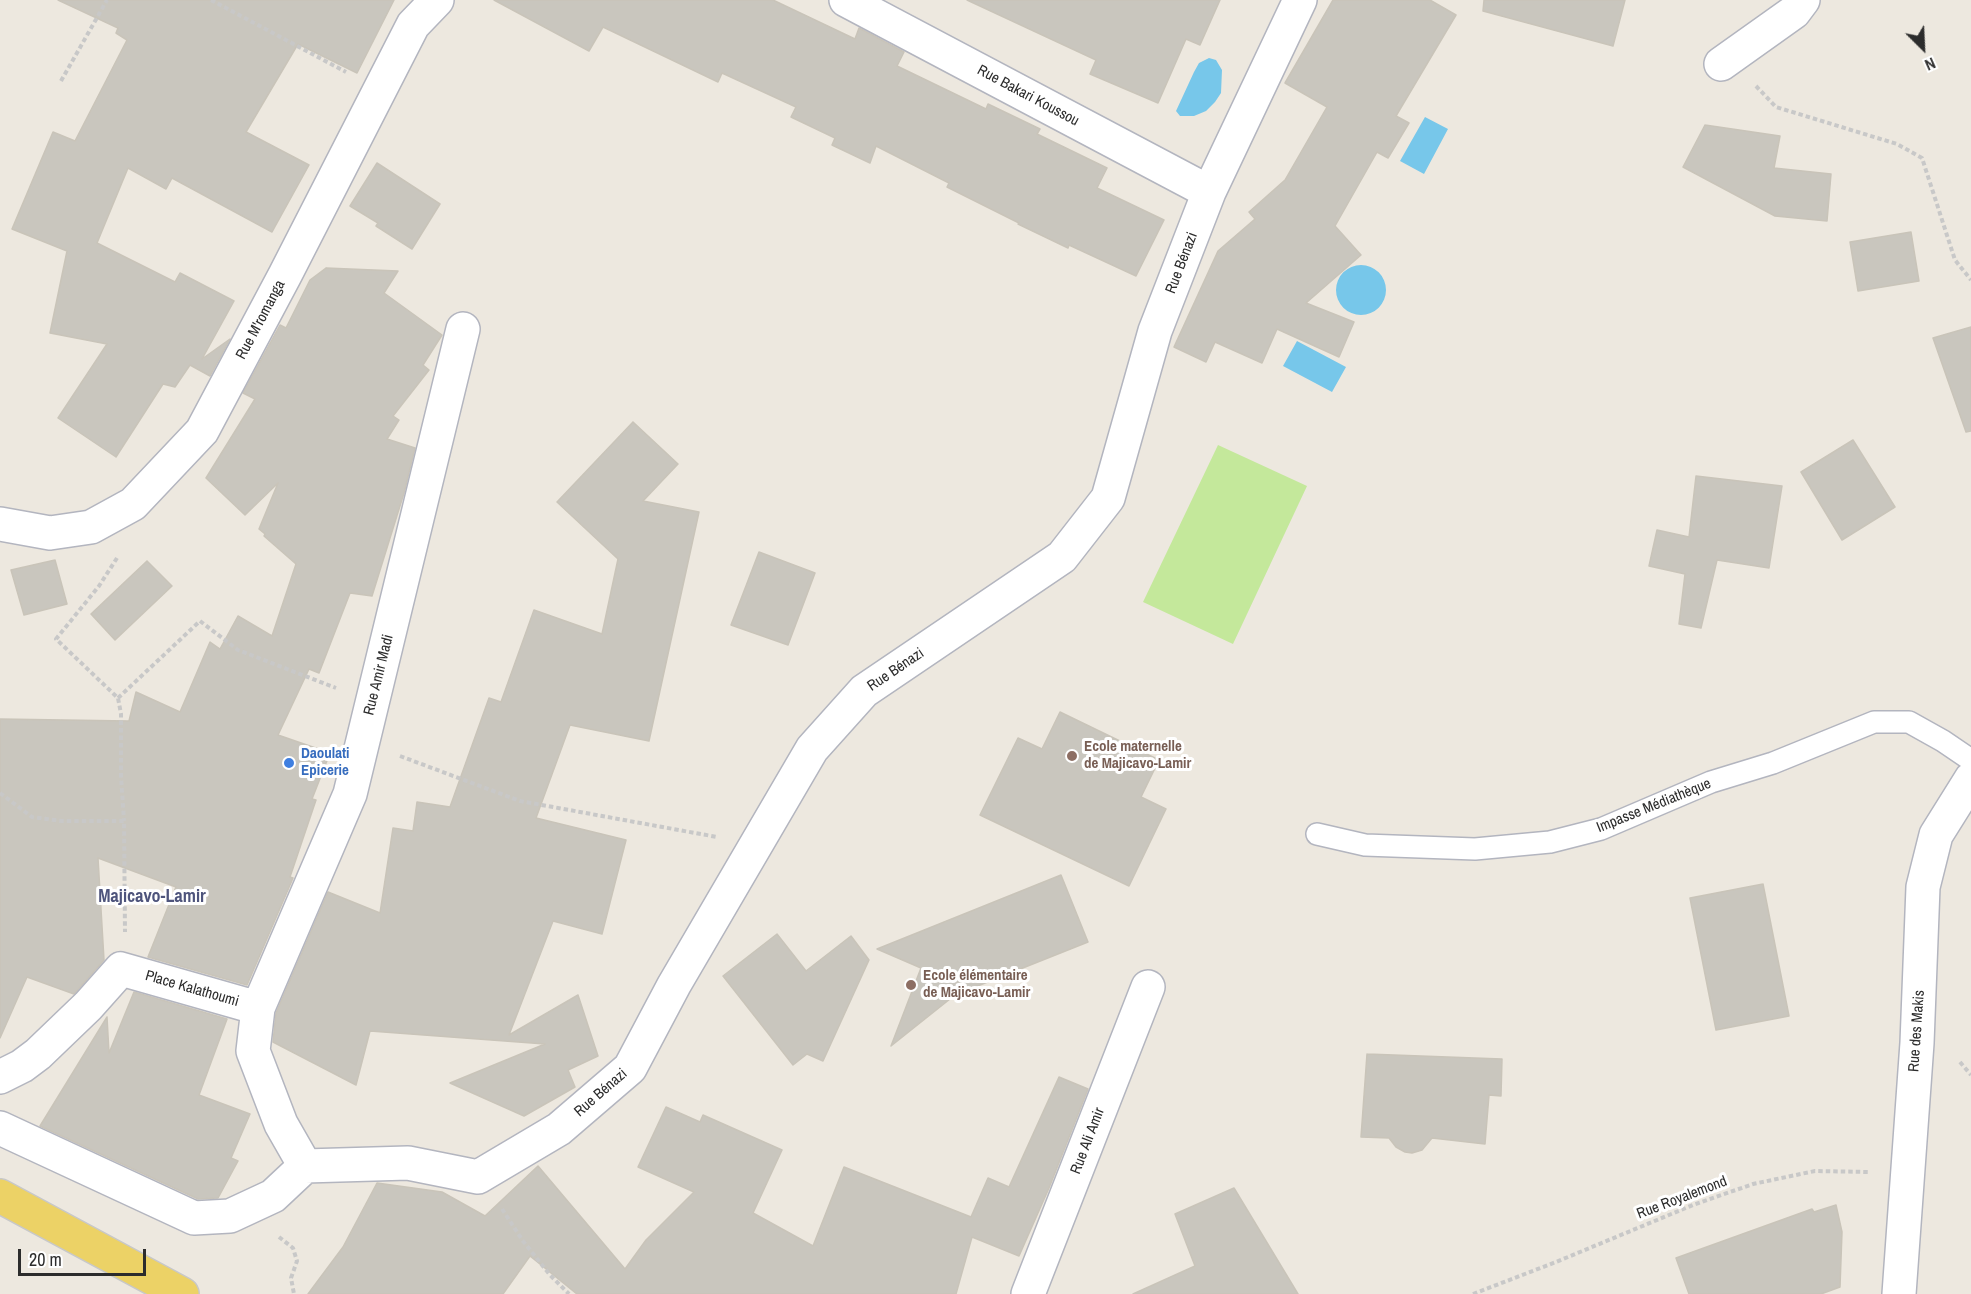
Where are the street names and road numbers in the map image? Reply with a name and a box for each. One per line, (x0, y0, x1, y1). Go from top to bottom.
street label: Rue Bakari Koussou (974, 62, 1082, 130)
street label: Rue Bénazi (1162, 230, 1202, 296)
street label: Rue M'romanga (233, 277, 289, 363)
street label: Rue Amir Madi (360, 633, 398, 717)
street label: Rue Bénazi (864, 645, 928, 695)
street label: Impasse Médiathèque (1594, 775, 1714, 837)
street label: Place Kalathoumi (143, 967, 241, 1011)
street label: Rue des Makis (1905, 989, 1929, 1073)
street label: Rue Bénazi (571, 1065, 631, 1121)
street label: Rue Ali Amir (1067, 1105, 1109, 1177)
street label: Rue Royalemond (1634, 1173, 1730, 1223)

